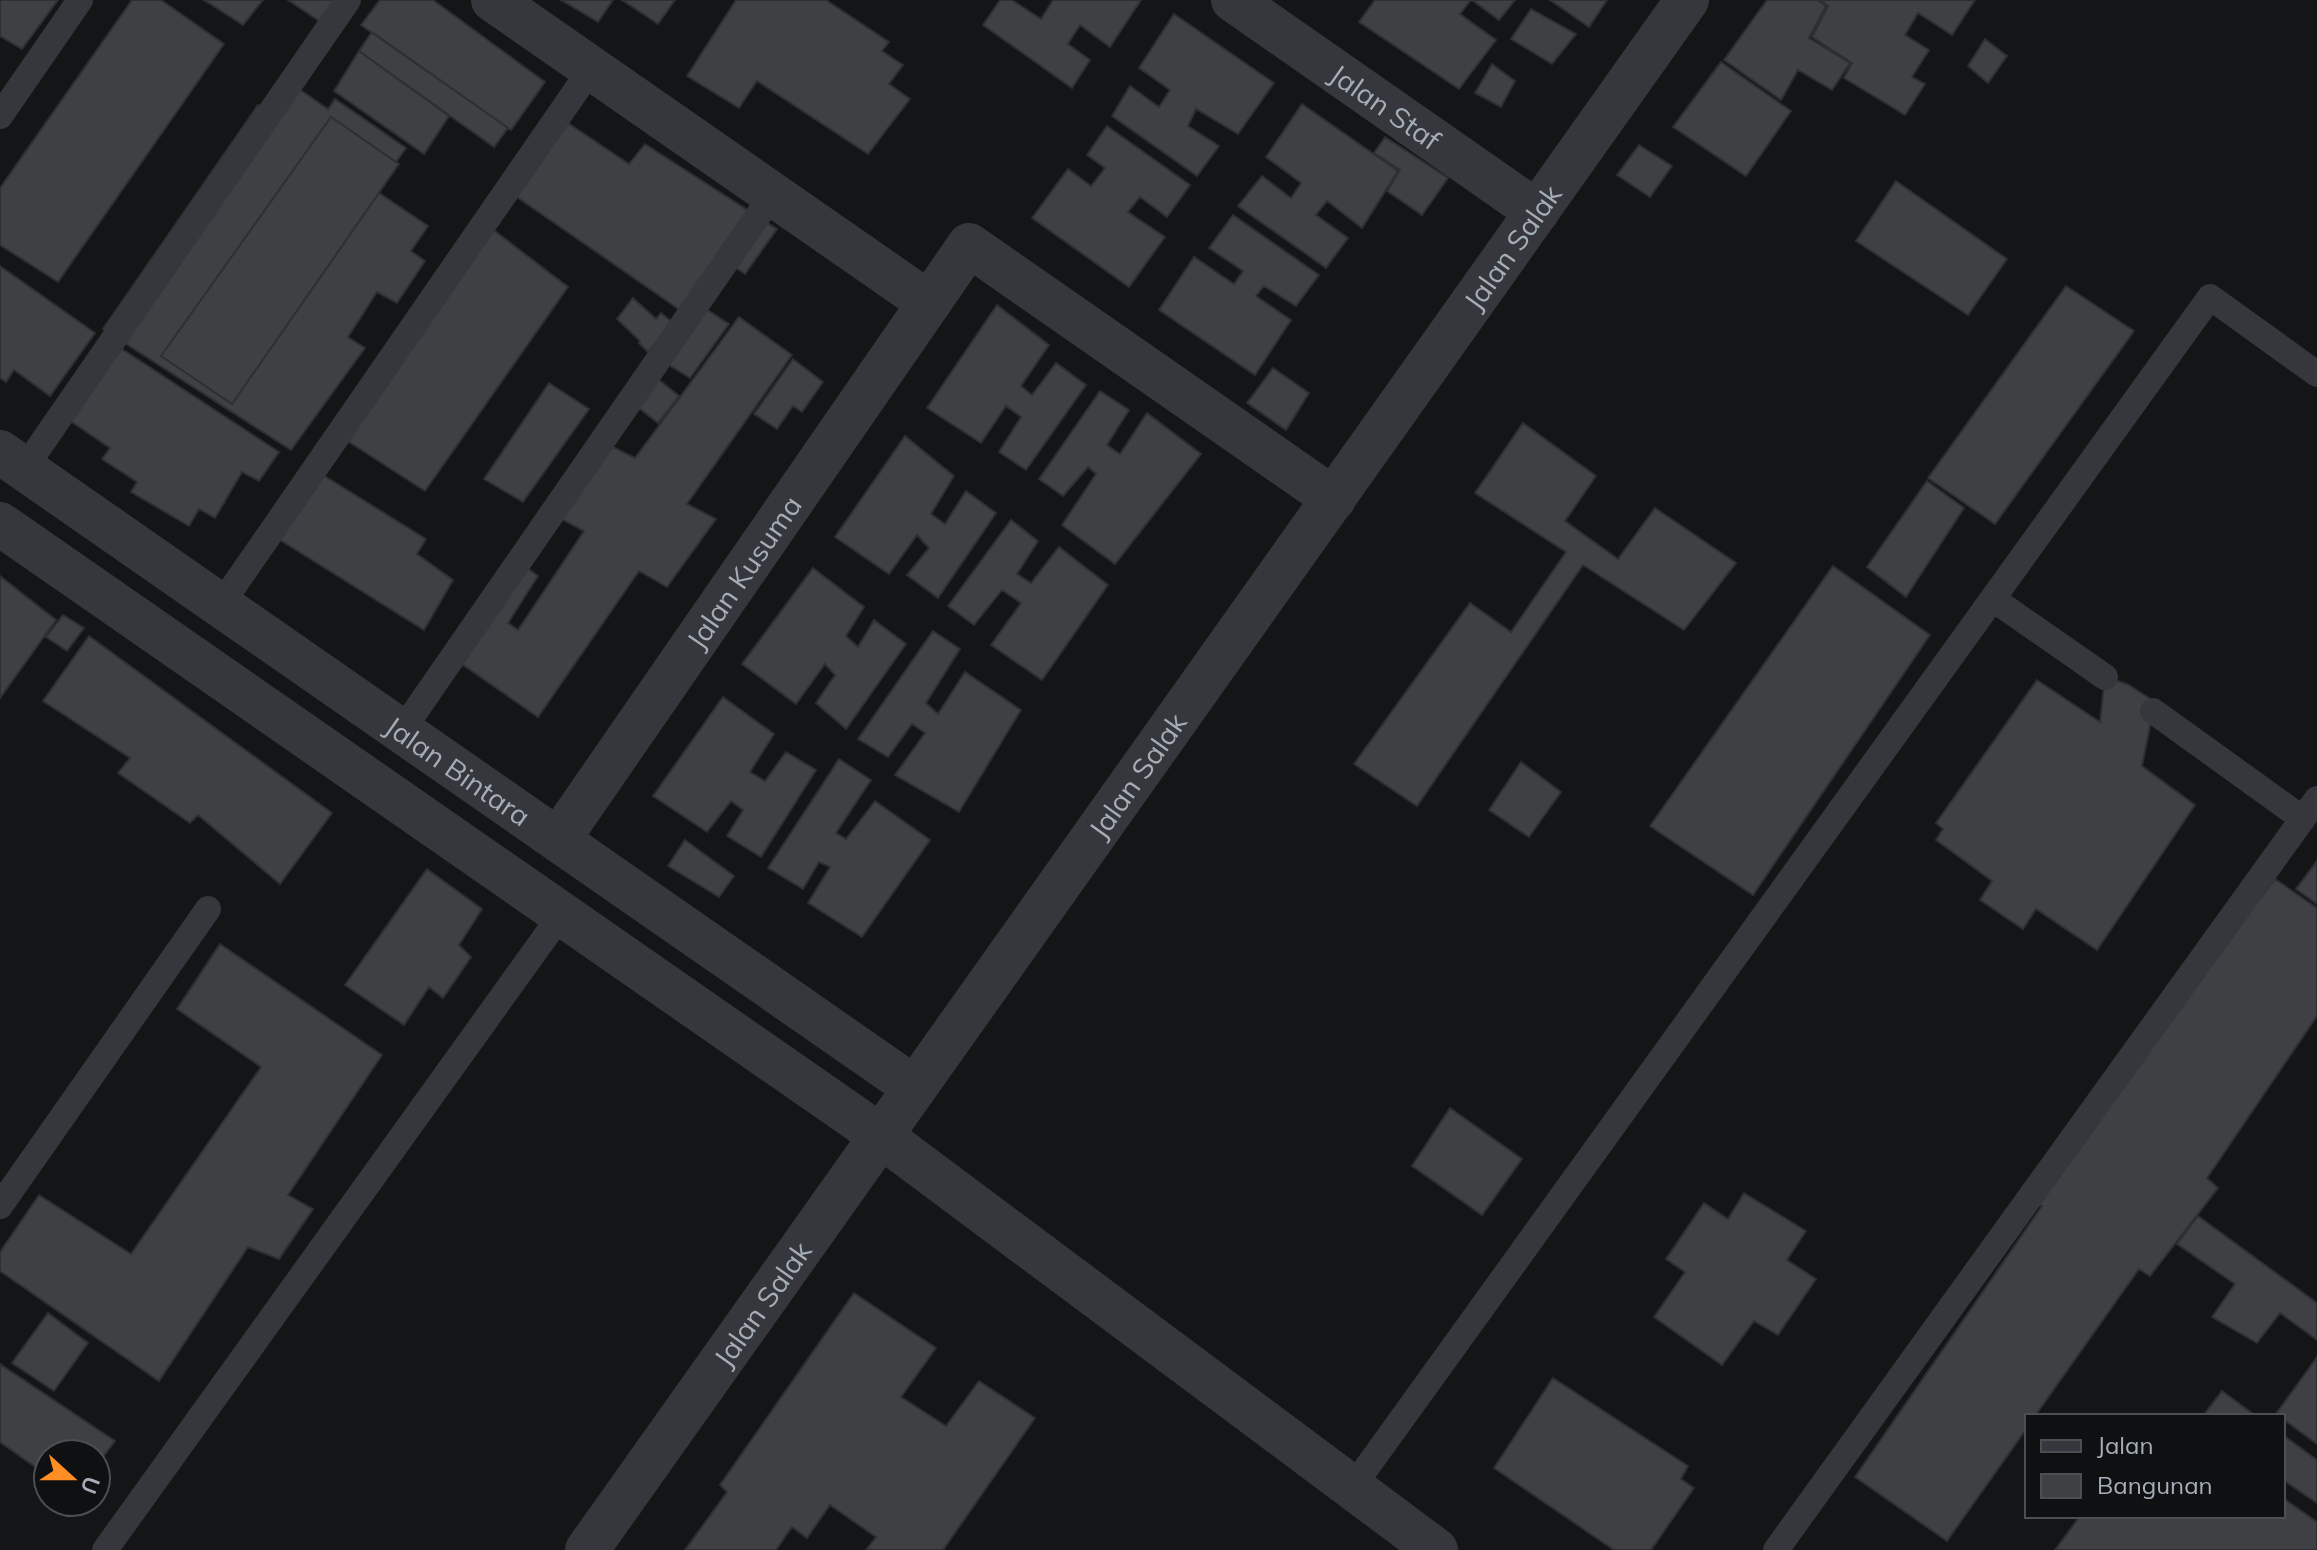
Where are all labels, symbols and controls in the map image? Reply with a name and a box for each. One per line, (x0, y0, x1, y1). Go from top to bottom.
street label: Jalan Staf (1324, 56, 1448, 157)
street label: Jalan Salak (1455, 177, 1569, 316)
street label: Jalan Kusuma (678, 488, 808, 655)
street label: Jalan Salak (1080, 705, 1193, 845)
street label: Jalan Bintara (379, 708, 538, 833)
street label: Jalan Salak (705, 1234, 818, 1373)
legend (2025, 1414, 2285, 1518)
text: Jalan (2097, 1430, 2153, 1460)
north arrow (32, 1438, 112, 1518)
text: Bangunan (2097, 1470, 2213, 1500)
text: U (75, 1473, 107, 1498)

